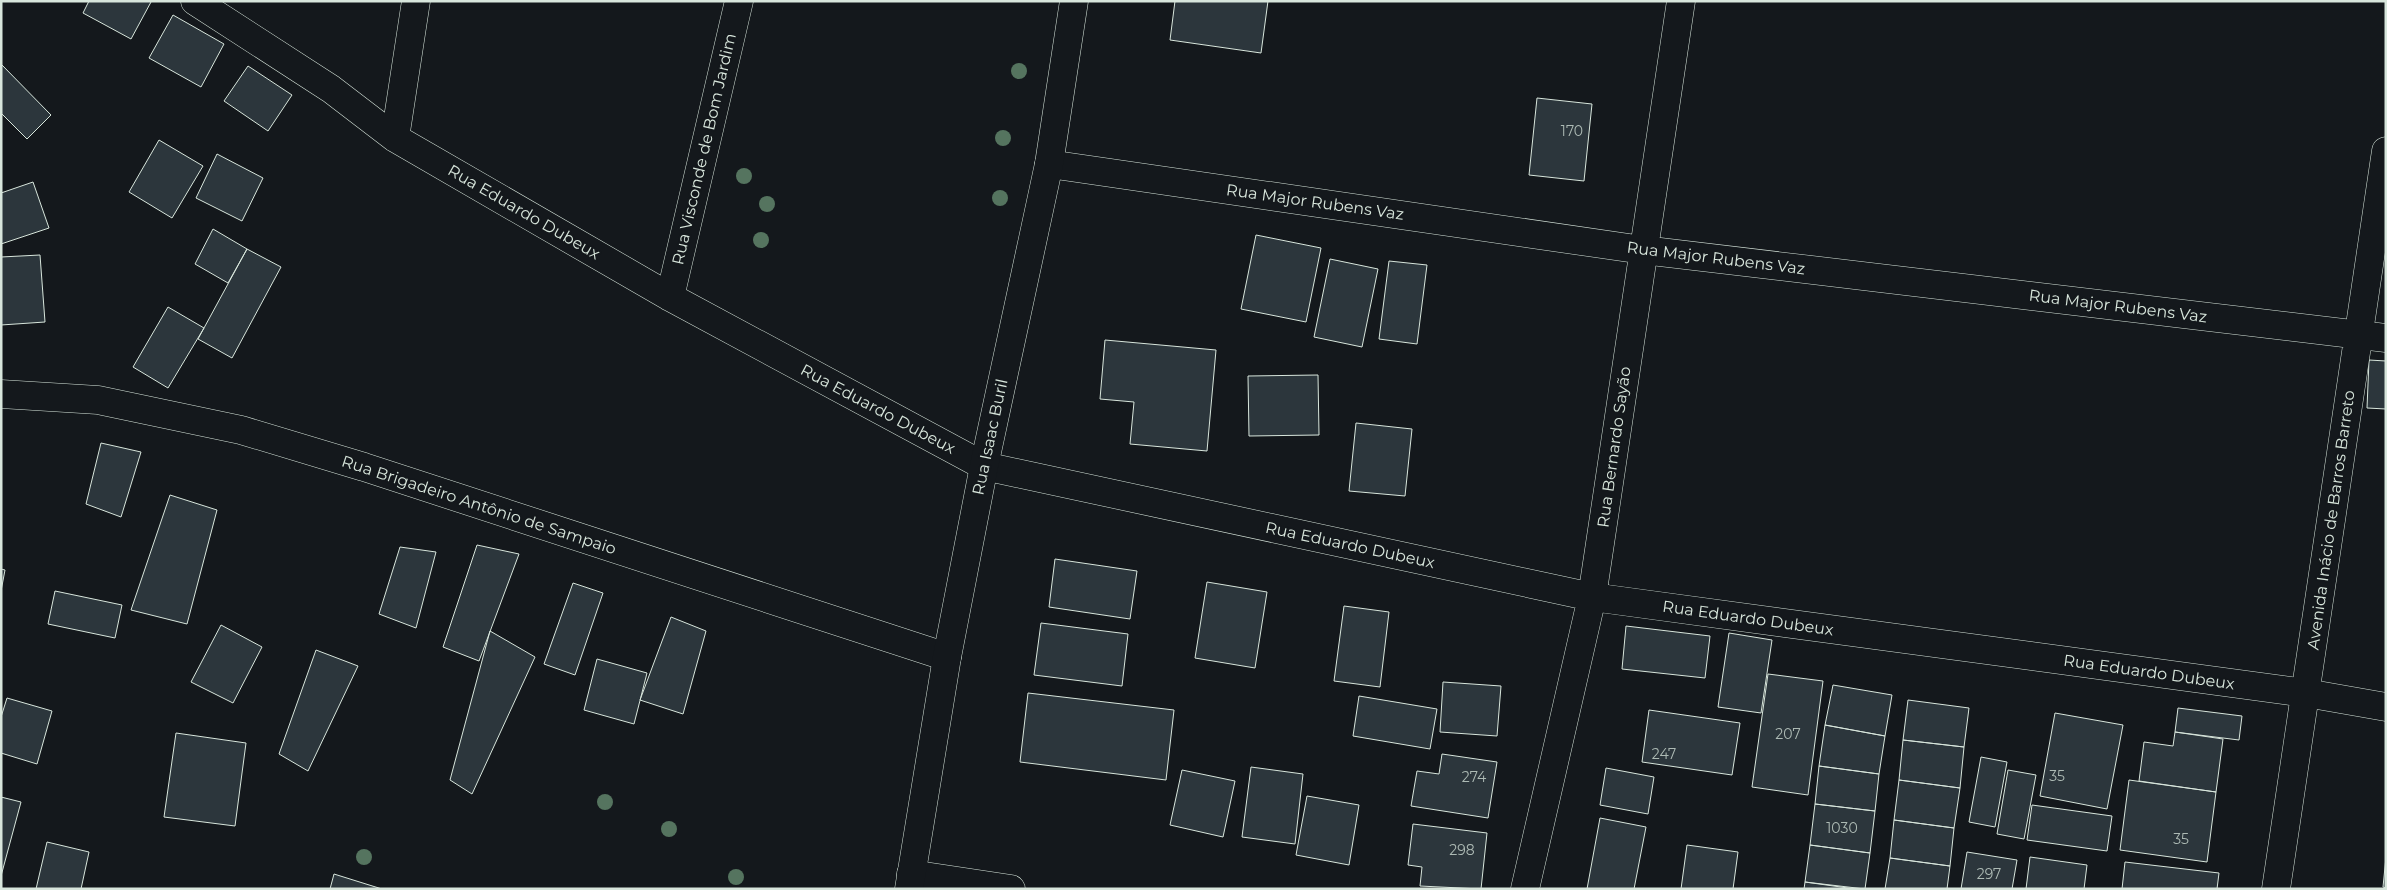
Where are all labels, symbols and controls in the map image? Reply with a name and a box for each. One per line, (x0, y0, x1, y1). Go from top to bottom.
street label: Rua Visconde de Bom Jardim (668, 31, 740, 267)
house number: 170 (1561, 122, 1583, 140)
street label: Rua Eduardo Dubeux (444, 161, 604, 264)
street label: Rua Major Rubens Vaz (1225, 180, 1405, 224)
street label: Rua Major Rubens Vaz (1626, 238, 1806, 278)
street label: Rua Major Rubens Vaz (2028, 286, 2208, 326)
street label: Rua Eduardo Dubeux (797, 360, 959, 458)
street label: Rua Bernardo Sayão (1593, 365, 1635, 529)
street label: Rua Isaac Buril (968, 377, 1012, 497)
street label: Avenida Inácio de Barros Barreto (2303, 389, 2359, 651)
street label: Rua Brigadeiro Antônio de Sampaio (339, 452, 619, 558)
street label: Rua Eduardo Dubeux (1264, 518, 1437, 572)
street label: Rua Eduardo Dubeux (1661, 597, 1835, 639)
street label: Rua Eduardo Dubeux (2062, 651, 2236, 693)
house number: 207 (1775, 725, 1801, 743)
house number: 247 (1652, 745, 1676, 763)
house number: 35 (2049, 767, 2065, 785)
house number: 274 (1462, 768, 1487, 786)
house number: 1030 (1826, 819, 1858, 837)
house number: 35 (2173, 830, 2189, 848)
house number: 298 (1449, 841, 1475, 859)
house number: 297 (1977, 865, 2001, 883)

